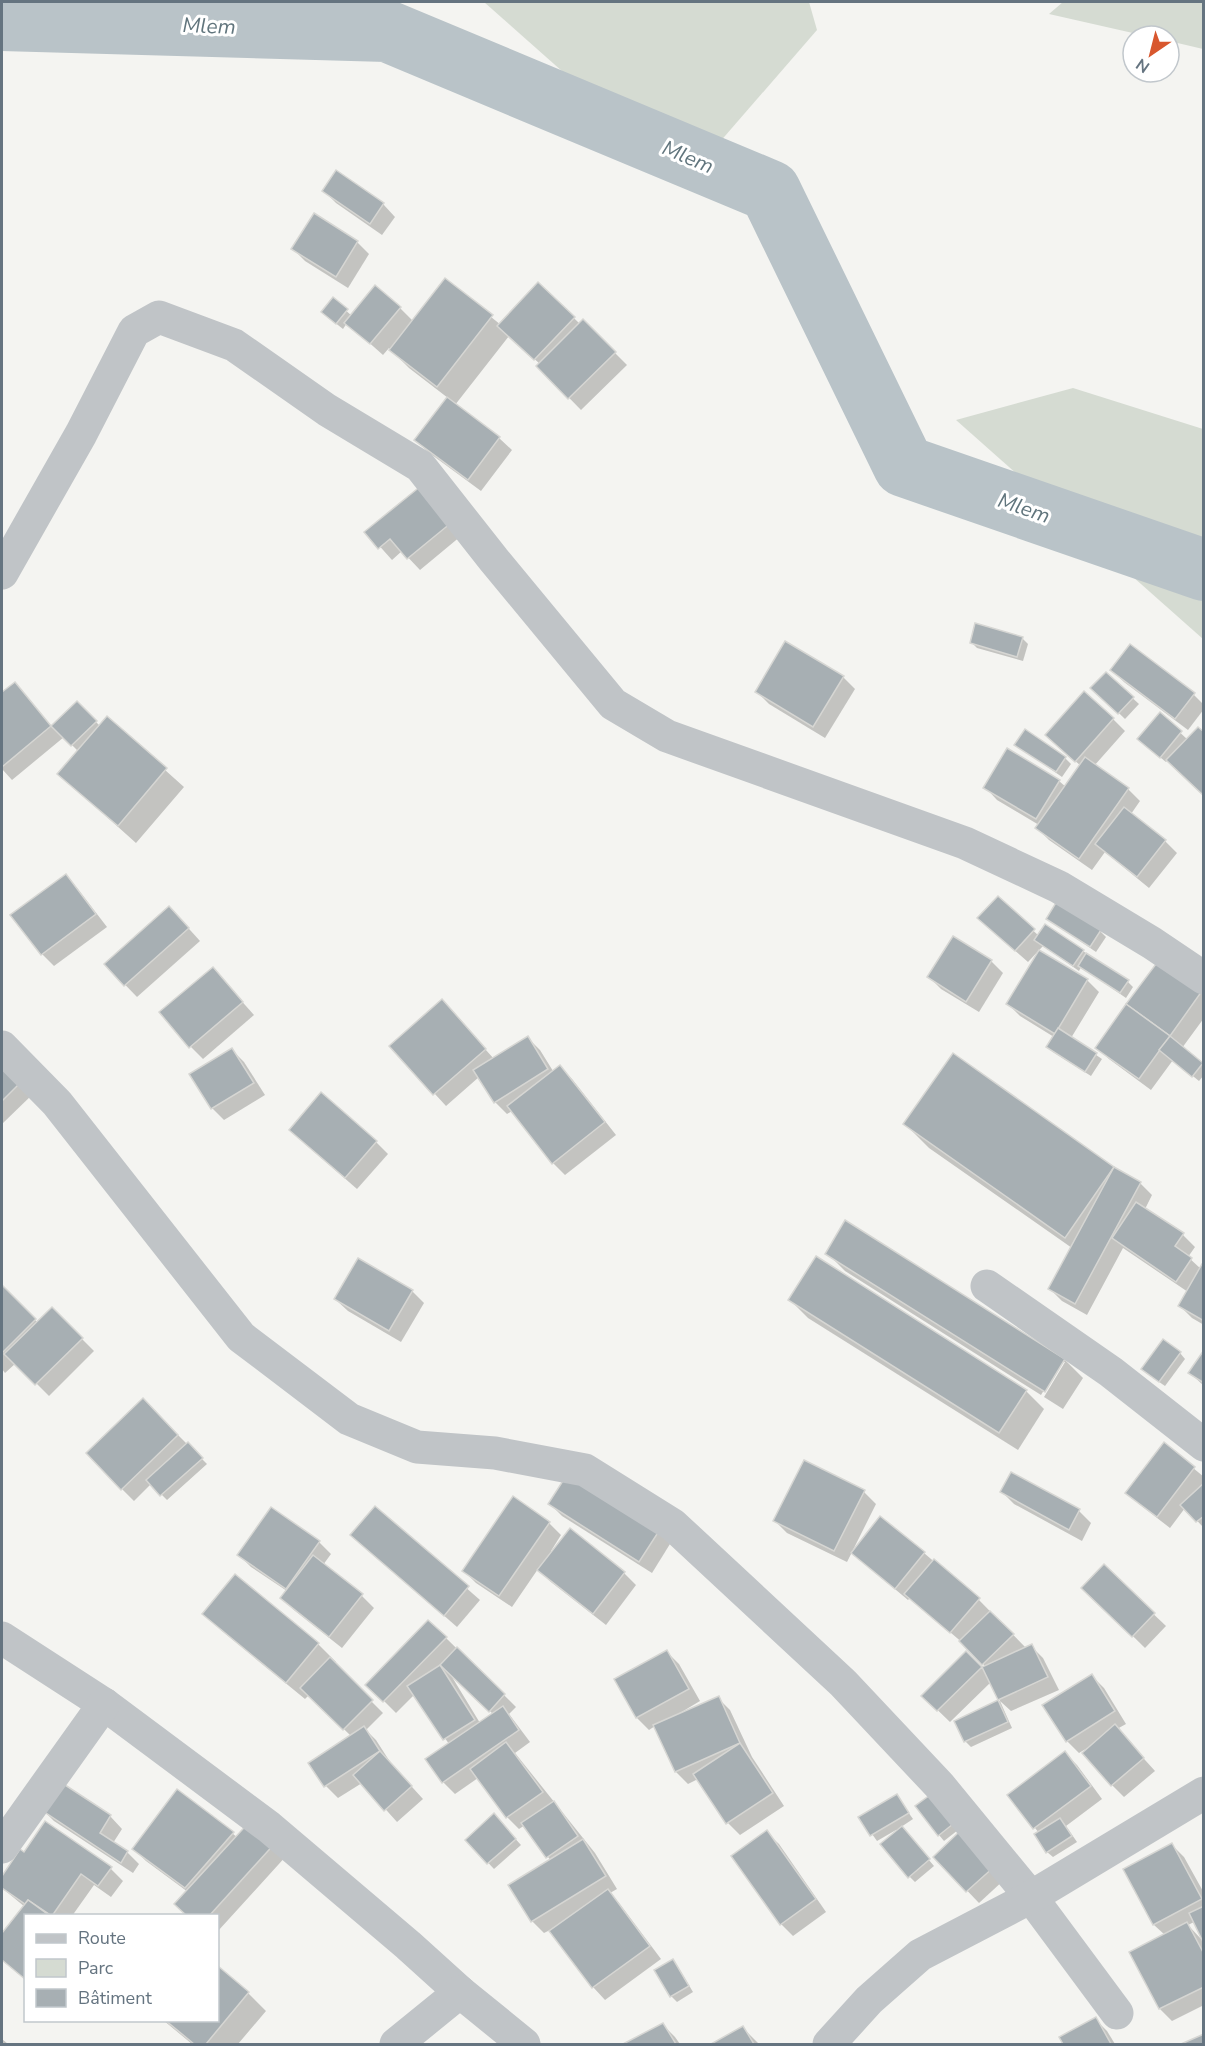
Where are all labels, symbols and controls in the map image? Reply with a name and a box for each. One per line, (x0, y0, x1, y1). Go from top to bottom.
water label: Mlem (182, 11, 236, 41)
north arrow (1121, 24, 1181, 84)
text: N (1132, 53, 1154, 78)
water label: Mlem (658, 134, 718, 180)
water label: Mlem (994, 486, 1054, 530)
legend (24, 1914, 219, 2022)
text: Route (78, 1926, 126, 1950)
text: Parc (78, 1956, 113, 1980)
text: Bâtiment (78, 1986, 152, 2010)

